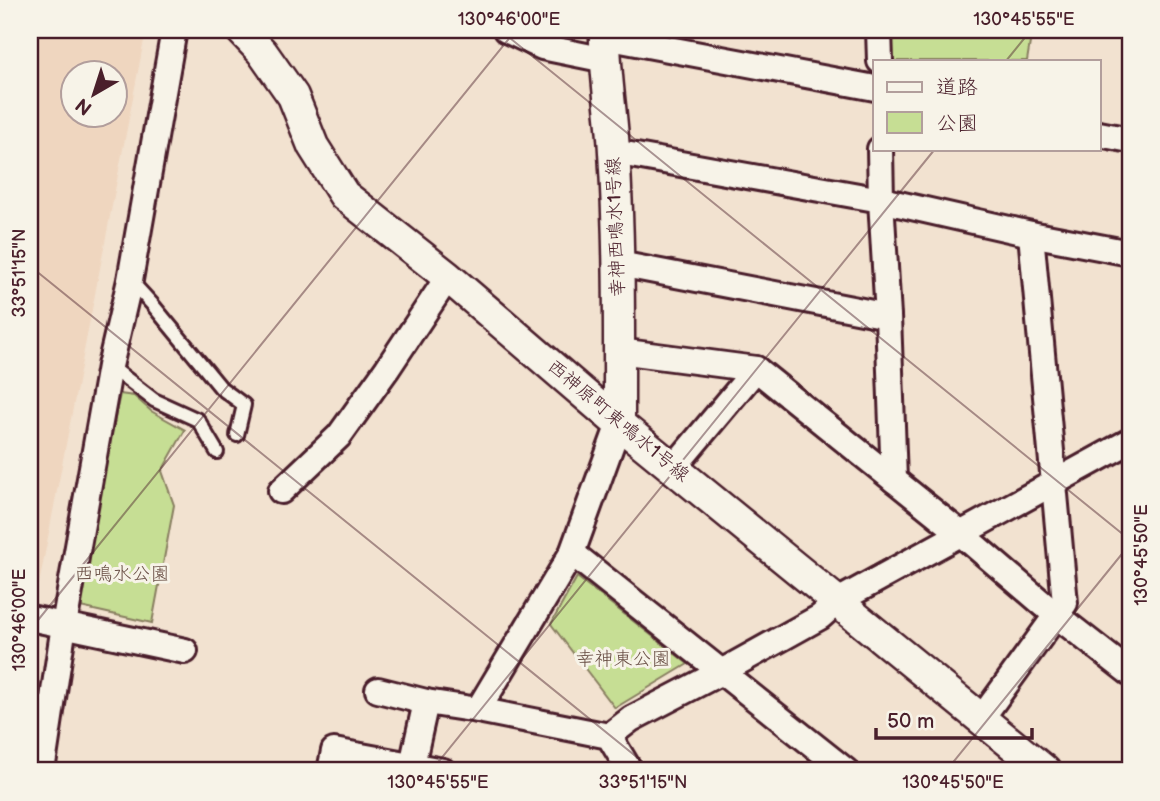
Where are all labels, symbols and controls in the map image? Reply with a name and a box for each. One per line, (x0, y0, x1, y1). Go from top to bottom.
text: 130°46'00"E (458, 9, 560, 30)
text: 130°45'55"E (973, 9, 1075, 30)
north arrow (60, 60, 130, 130)
legend (873, 60, 1100, 150)
text: 道路 (936, 75, 978, 100)
text: N (71, 93, 97, 119)
text: 公園 (936, 111, 978, 136)
street label: 幸神西鳴水1号線 (602, 156, 630, 298)
text: 33°51'15"N (9, 229, 30, 317)
street label: 西神原町東鳴水1号線 (542, 355, 694, 487)
text: 130°45'50"E (1131, 504, 1152, 606)
park label: 西鳴水公園 (74, 563, 170, 586)
text: 130°46'00"E (9, 569, 30, 671)
park label: 幸神東公園 (575, 648, 671, 671)
scale bar (876, 696, 1032, 740)
text: 50 m (887, 709, 934, 734)
text: 130°45'55"E (387, 772, 489, 793)
text: 33°51'15"N (599, 772, 687, 793)
text: 130°45'50"E (902, 772, 1004, 793)

